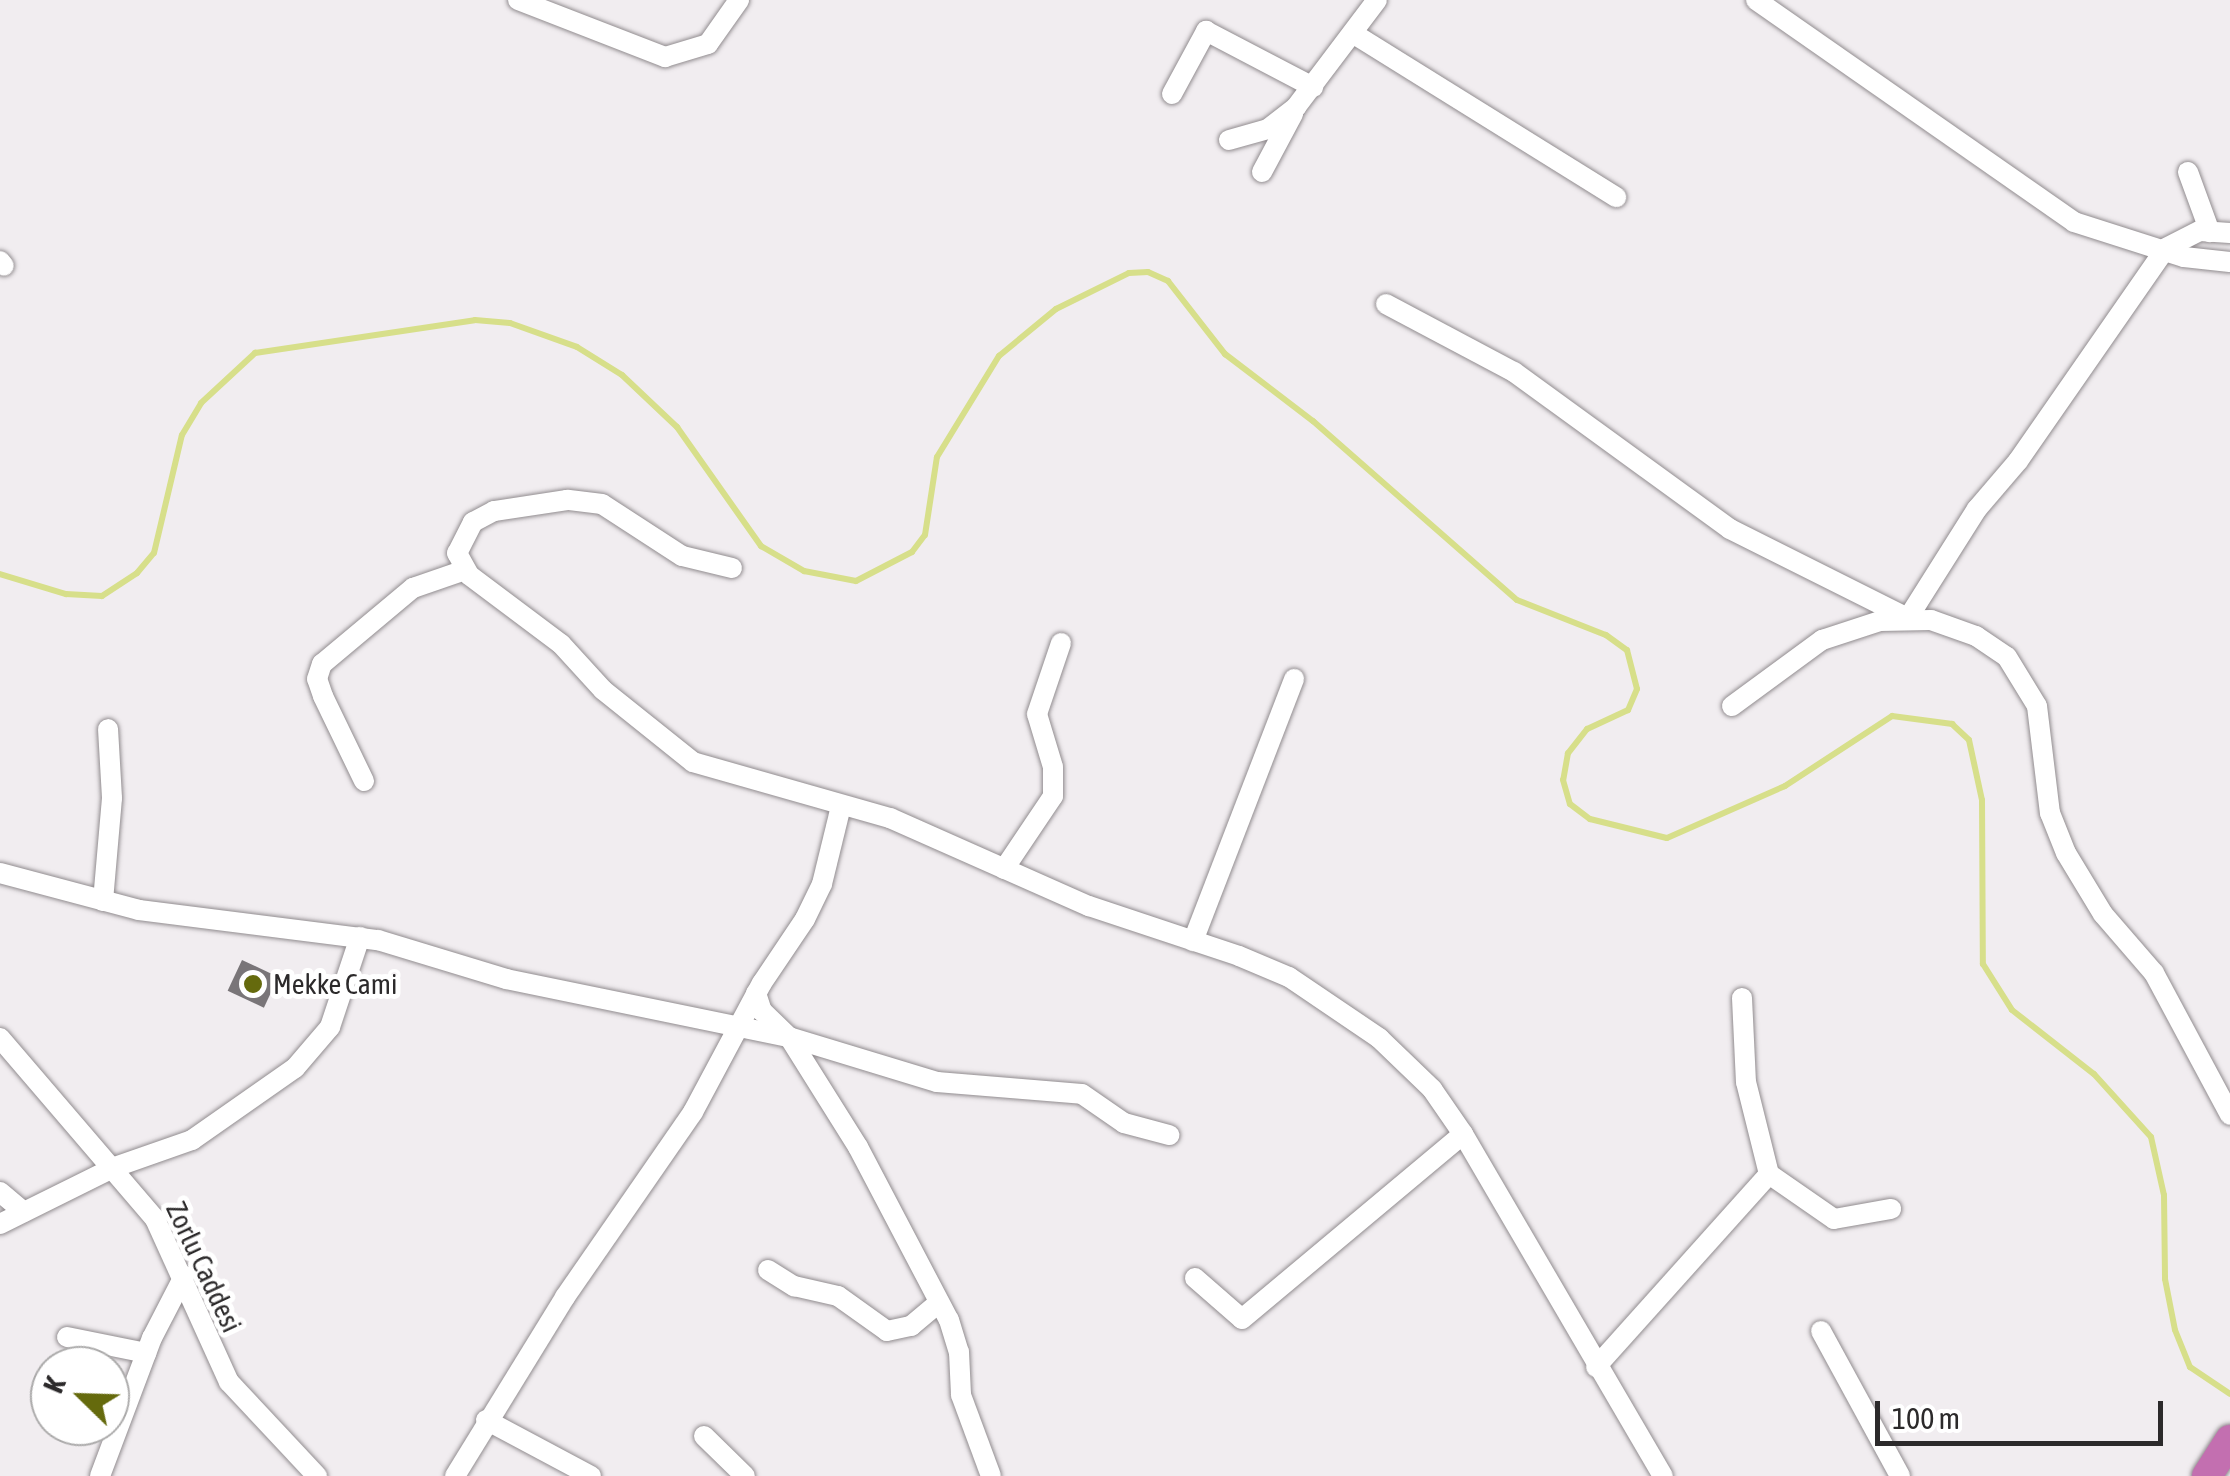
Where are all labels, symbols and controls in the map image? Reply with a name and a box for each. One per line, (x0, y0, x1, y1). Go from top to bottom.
place label: Mekke Cami (273, 967, 397, 1001)
marker: Mekke Cami (242, 973, 264, 995)
street label: Zorlu Caddesi (159, 1196, 249, 1338)
north arrow (30, 1346, 130, 1446)
text: K (37, 1372, 72, 1398)
scale bar (1880, 1381, 2168, 1443)
text: 100 m (1892, 1401, 1960, 1435)

